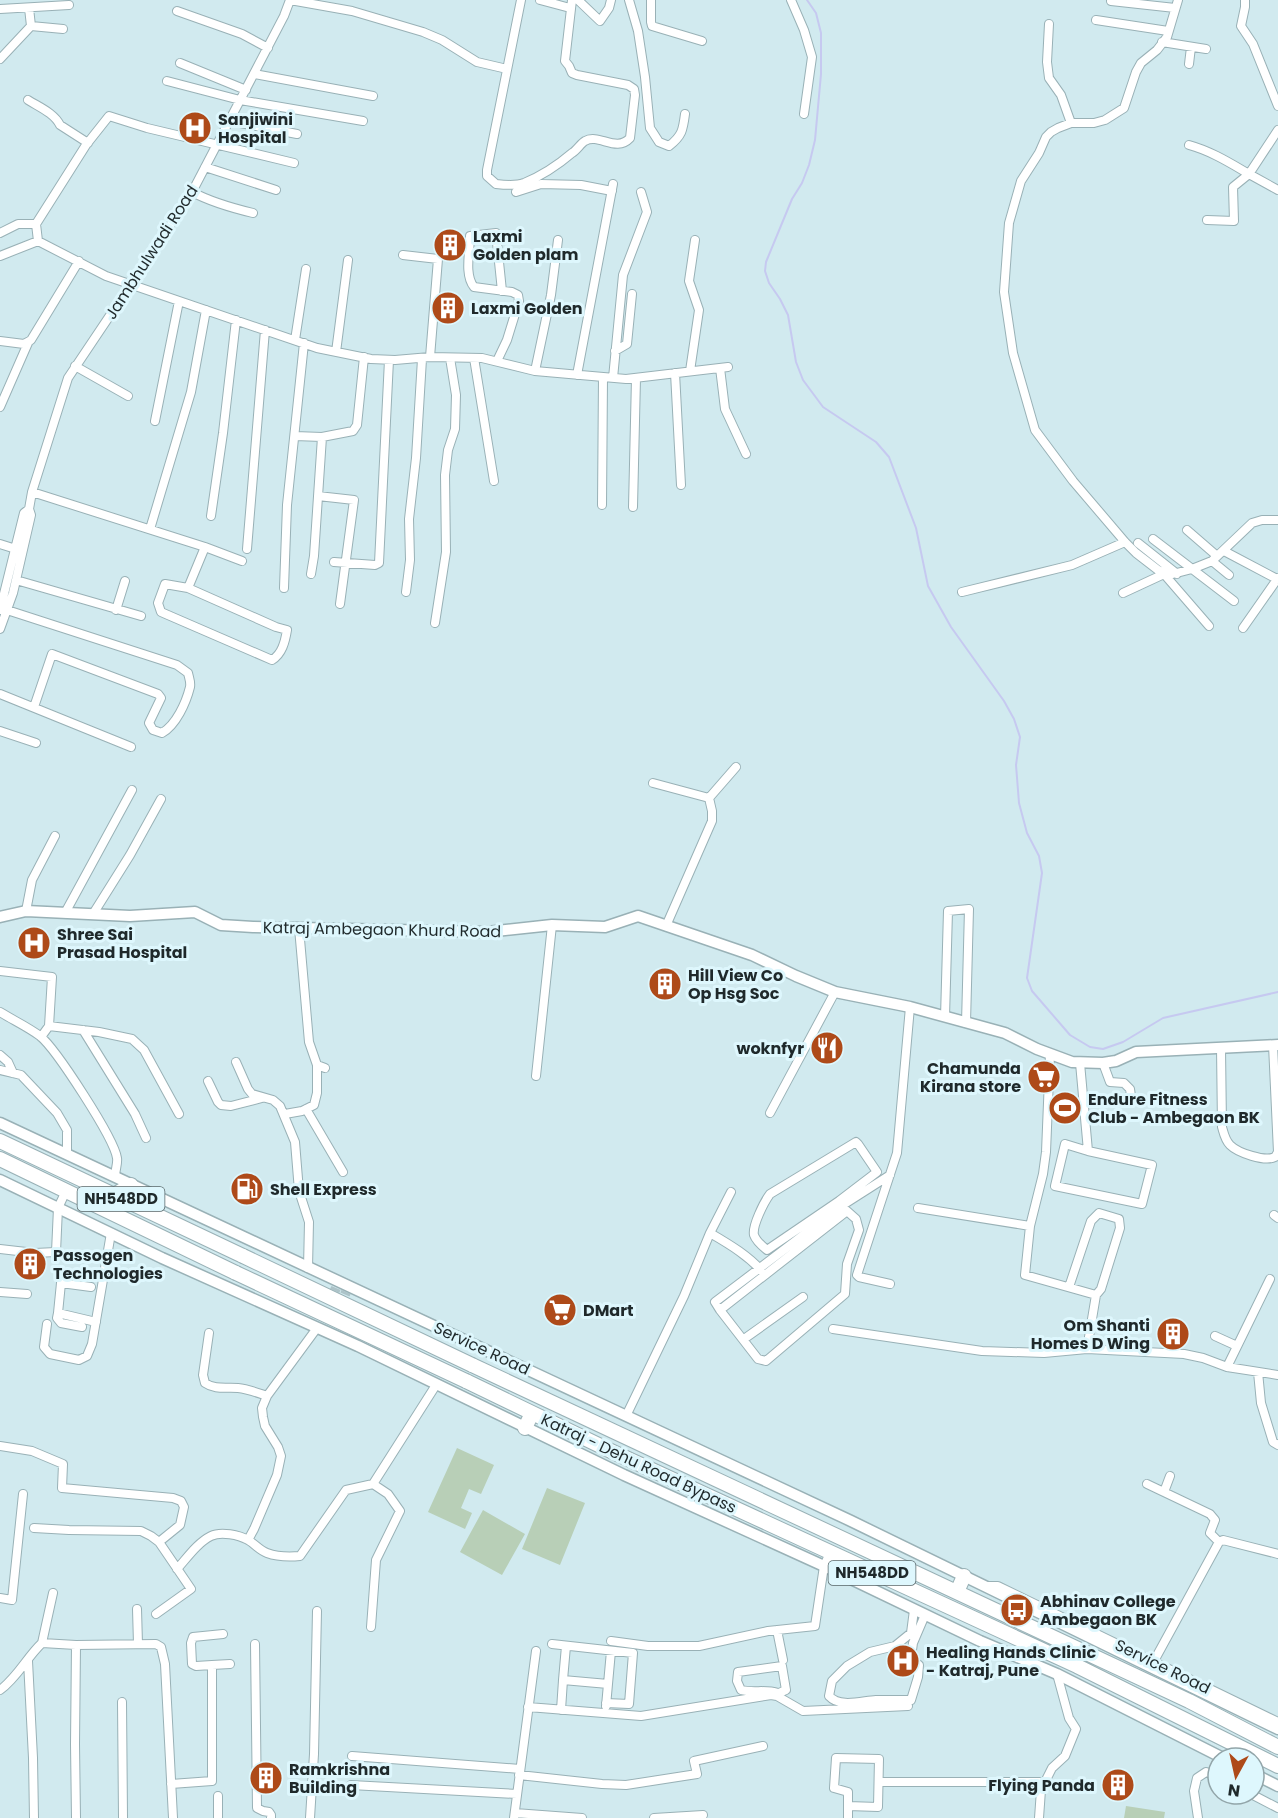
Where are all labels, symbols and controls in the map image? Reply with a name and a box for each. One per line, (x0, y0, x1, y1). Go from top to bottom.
place label: Sanjiwini Hospital (218, 108, 293, 149)
hospital icon: Sanjiwini Hospital (177, 110, 213, 146)
street label: Jambhulwadi Road (99, 181, 203, 324)
place label: Laxmi Golden plam (473, 225, 578, 266)
building icon: Laxmi Golden plam (432, 227, 468, 263)
building icon: Laxmi Golden (430, 290, 466, 326)
place label: Laxmi Golden (471, 297, 583, 320)
street label: Katraj Ambegaon Khurd Road (263, 916, 501, 943)
place label: Shree Sai Prasad Hospital (57, 923, 187, 964)
hospital icon: Shree Sai Prasad Hospital (16, 925, 52, 961)
place label: Hill View Co Op Hsg Soc (688, 964, 783, 1005)
building icon: Hill View Co Op Hsg Soc (647, 966, 683, 1002)
restaurant icon: woknfyr (809, 1030, 845, 1066)
place label: woknfyr (737, 1037, 804, 1060)
place label: Chamunda Kirana store (920, 1057, 1021, 1098)
supermarket icon: Chamunda Kirana store (1026, 1059, 1062, 1095)
place label: Endure Fitness Club - Ambegaon BK (1088, 1088, 1260, 1129)
sports icon: Endure Fitness Club - Ambegaon BK (1047, 1090, 1083, 1126)
fuel station icon: Shell Express (229, 1171, 265, 1207)
place label: Shell Express (270, 1178, 377, 1201)
road number: NH548DD (78, 1187, 164, 1211)
place label: Passogen Technologies (53, 1244, 163, 1285)
building icon: Passogen Technologies (12, 1246, 48, 1282)
supermarket icon: DMart (542, 1292, 578, 1328)
place label: DMart (583, 1299, 634, 1322)
place label: Om Shanti Homes D Wing (1031, 1314, 1150, 1355)
street label: Service Road (430, 1316, 534, 1381)
building icon: Om Shanti Homes D Wing (1155, 1316, 1191, 1352)
street label: Katraj - Dehu Road Bypass (537, 1408, 740, 1519)
road number: NH548DD (828, 1561, 916, 1585)
place label: Abhinav College Ambegaon BK (1040, 1590, 1176, 1631)
bus stop icon: Abhinav College Ambegaon BK (999, 1592, 1035, 1628)
street label: Service Road (1111, 1633, 1214, 1700)
place label: Healing Hands Clinic - Katraj, Pune (926, 1641, 1097, 1682)
hospital icon: Healing Hands Clinic - Katraj, Pune (885, 1643, 921, 1679)
north arrow (1206, 1746, 1266, 1806)
place label: Ramkrishna Building (289, 1758, 390, 1799)
building icon: Ramkrishna Building (248, 1760, 284, 1796)
building icon: Flying Panda (1100, 1767, 1136, 1803)
place label: Flying Panda (988, 1774, 1095, 1797)
text: N (1226, 1778, 1242, 1803)

